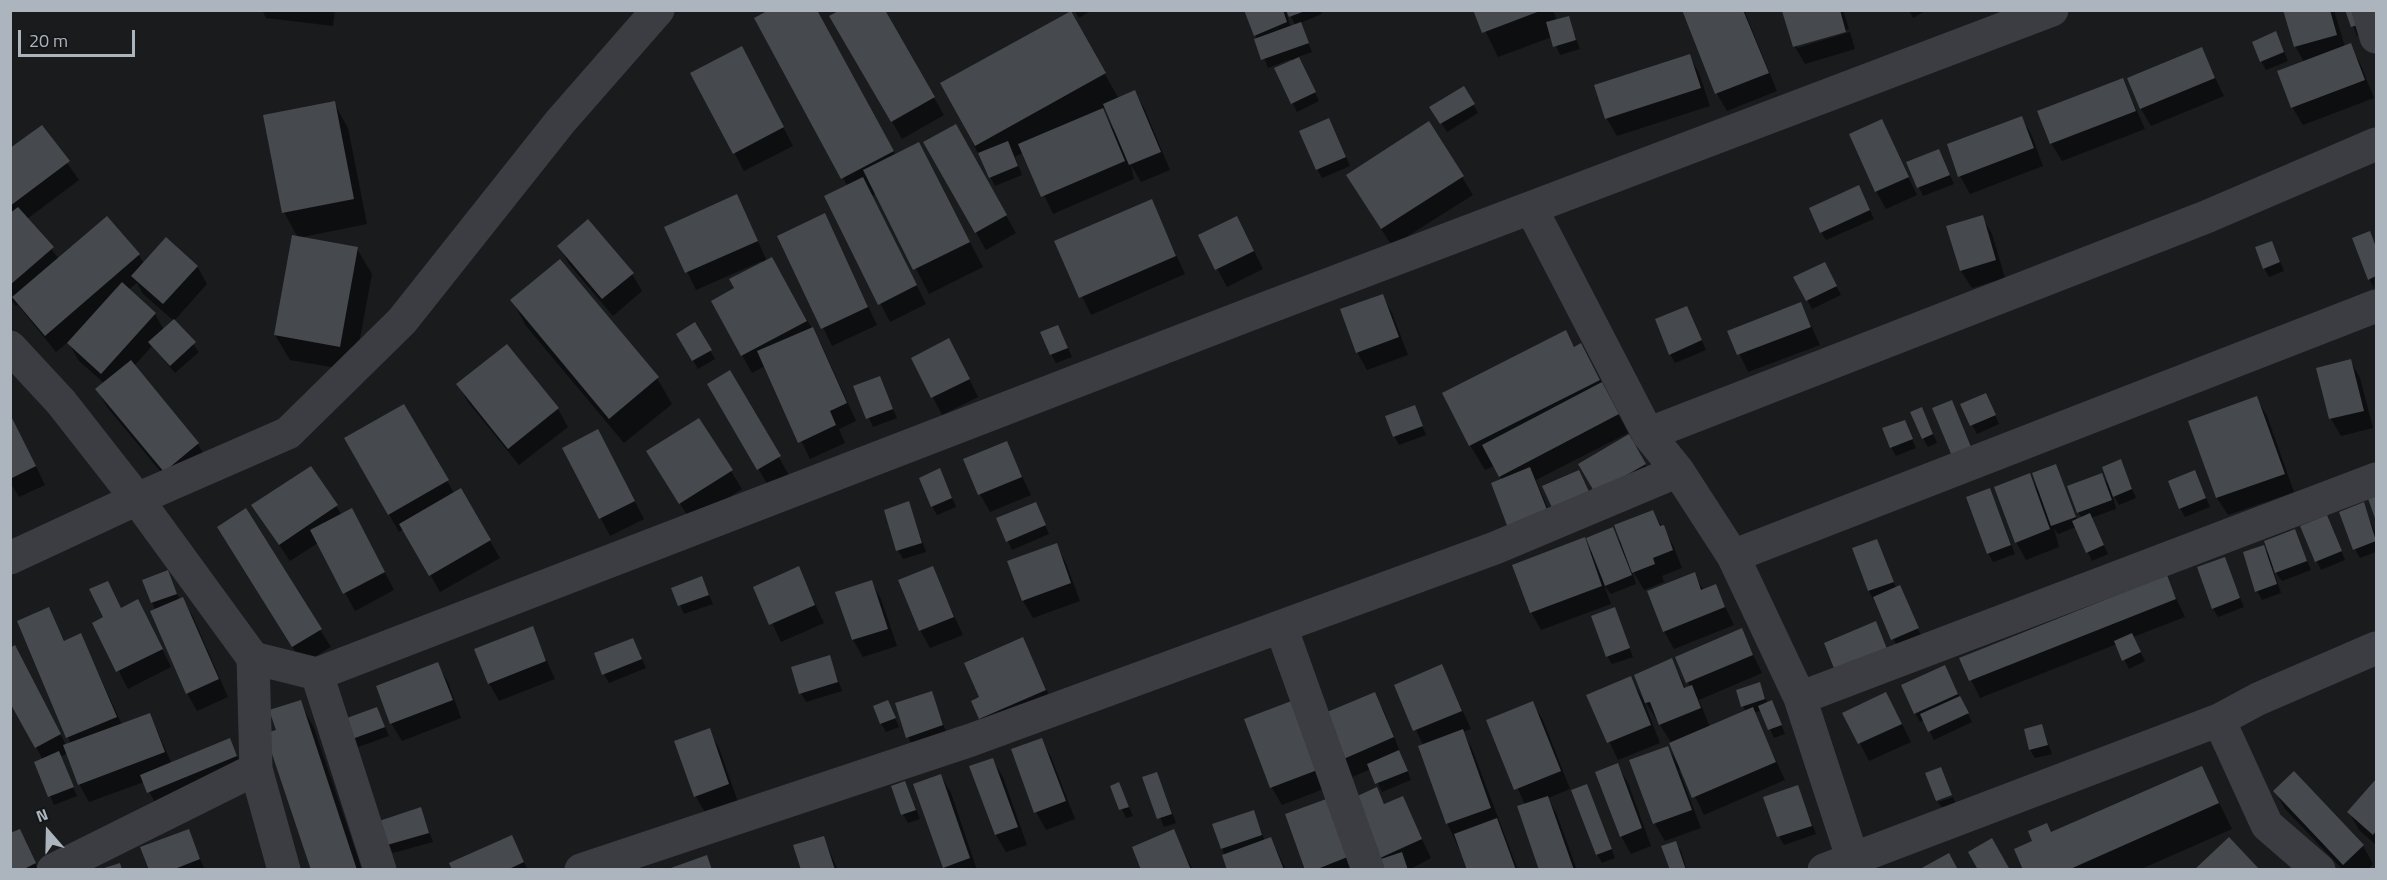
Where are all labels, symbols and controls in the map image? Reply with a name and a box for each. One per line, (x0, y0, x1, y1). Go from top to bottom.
scale bar (21, 18, 138, 56)
text: 20 m (29, 27, 68, 54)
north arrow (18, 802, 78, 862)
text: N (33, 802, 51, 828)

